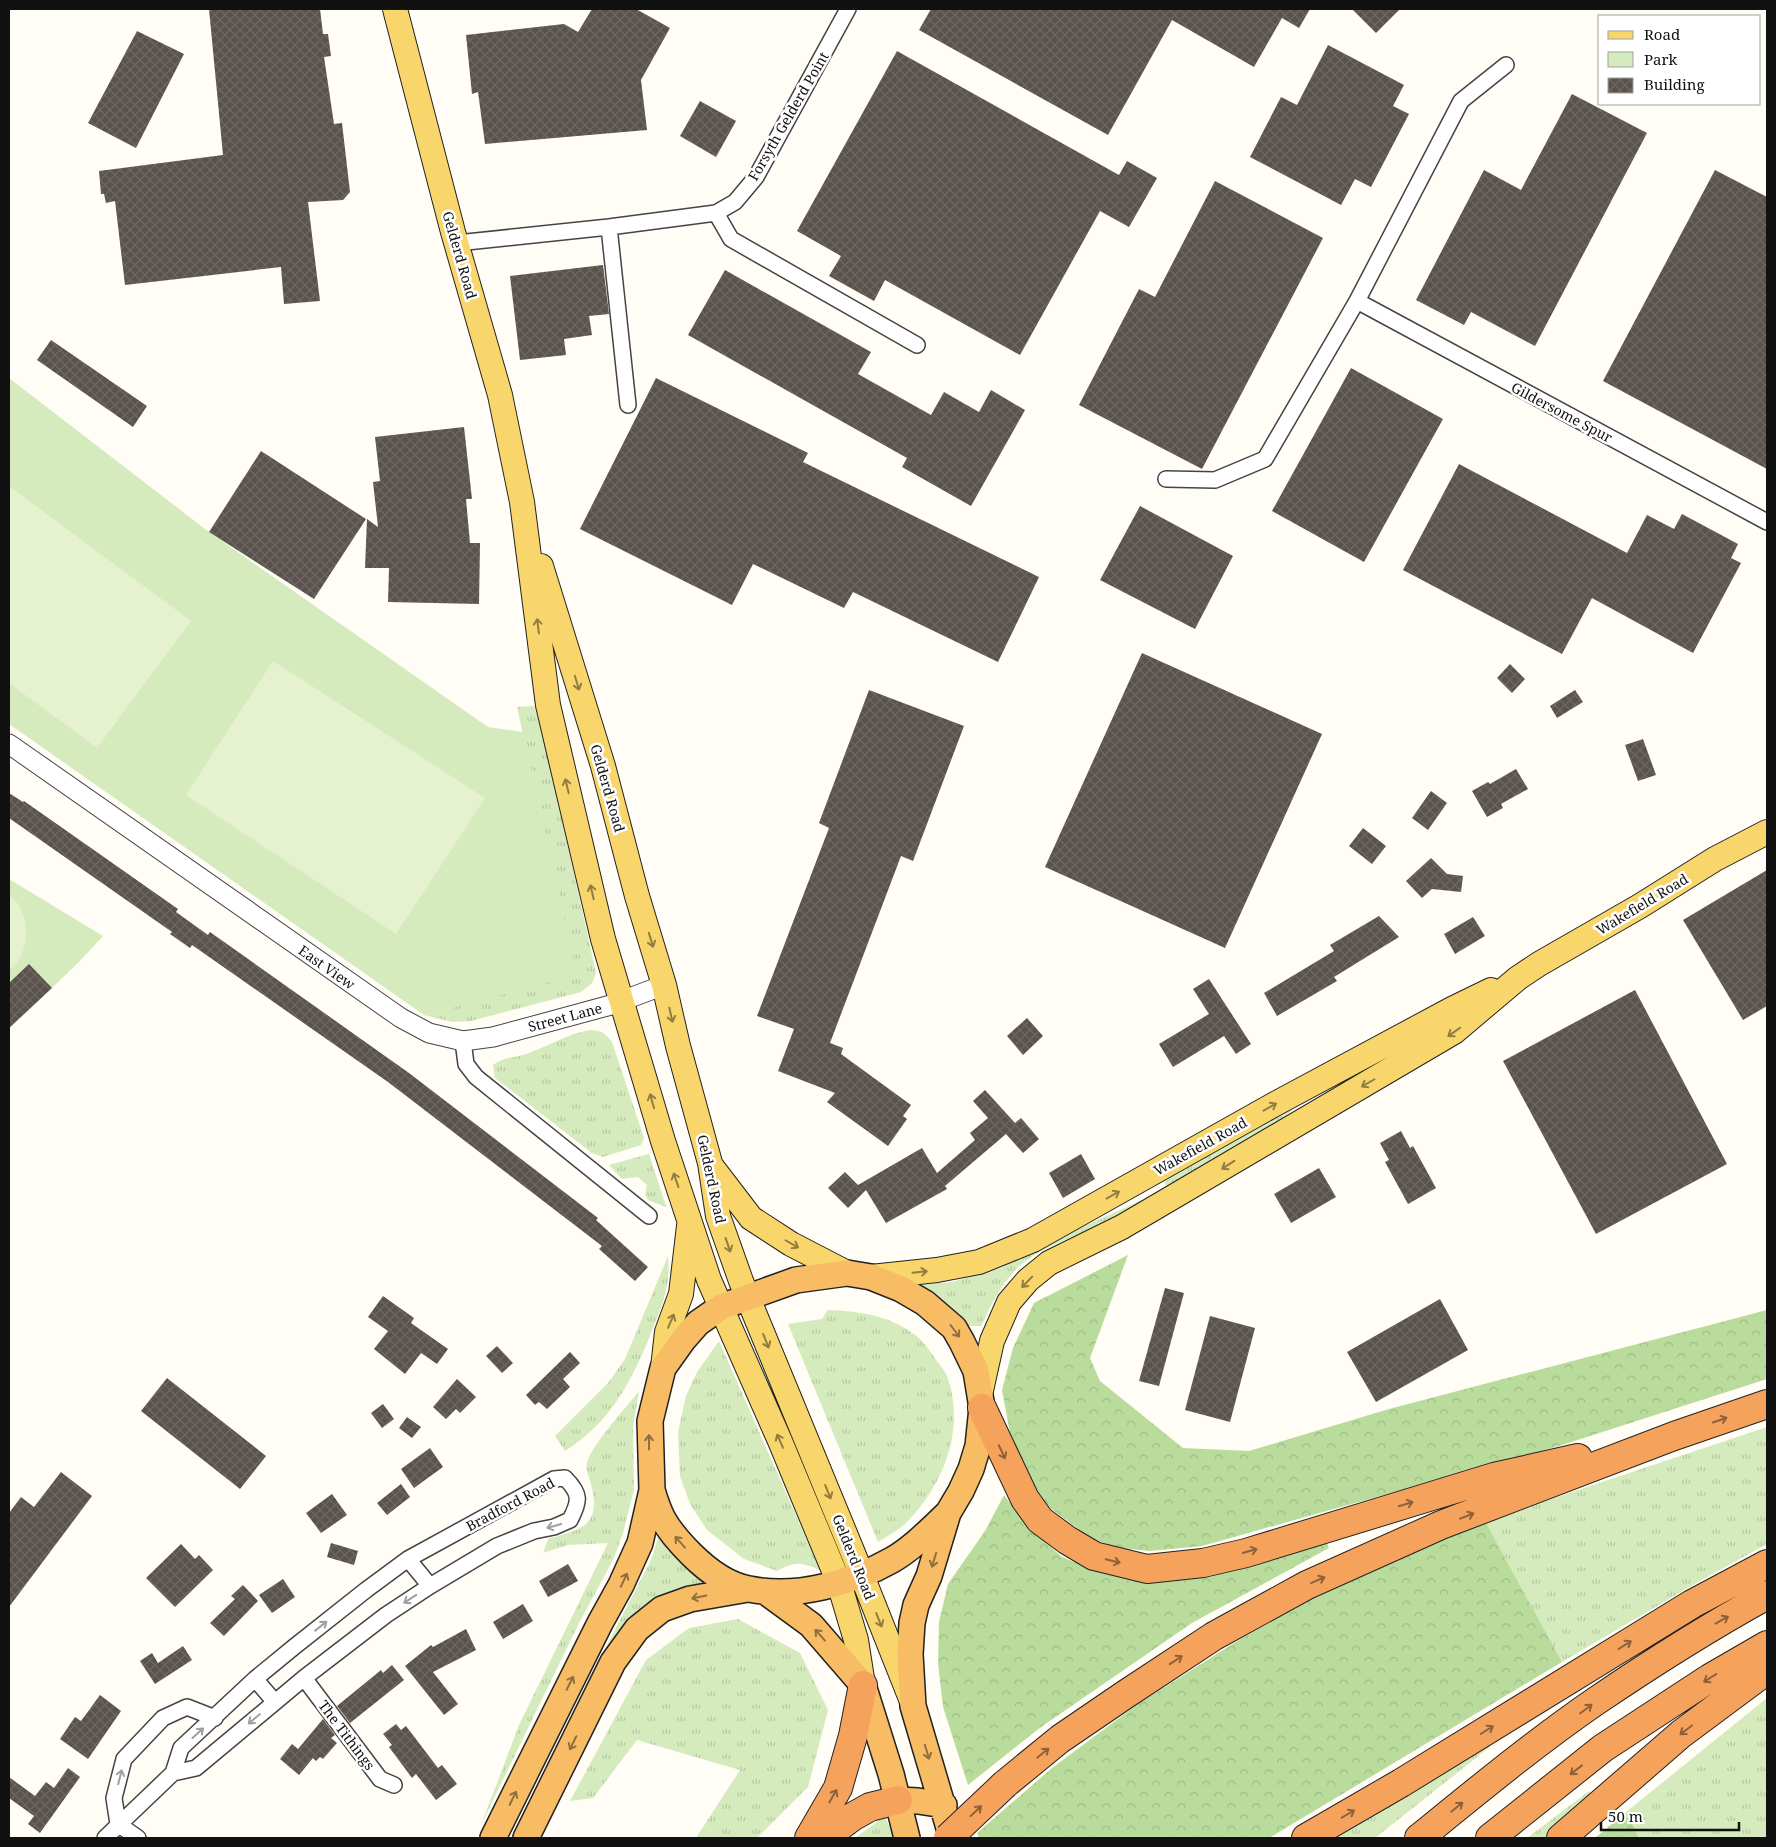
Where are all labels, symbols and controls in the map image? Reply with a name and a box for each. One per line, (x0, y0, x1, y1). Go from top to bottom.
legend (1598, 15, 1761, 105)
text: Road (1644, 24, 1680, 44)
street label: Forsyth Gelderd Point (743, 48, 833, 184)
text: Park (1644, 49, 1678, 69)
text: Building (1644, 74, 1705, 94)
street label: Gelderd Road (438, 209, 482, 301)
street label: Gildersome Spur (1508, 377, 1616, 447)
one-way arrow (533, 618, 543, 634)
one-way arrow (572, 675, 582, 691)
street label: Gelderd Road (586, 742, 630, 834)
one-way arrow (562, 778, 571, 794)
street label: Wakefield Road (1593, 869, 1692, 939)
one-way arrow (587, 885, 596, 901)
one-way arrow (646, 932, 656, 948)
street label: East View (295, 941, 360, 994)
street label: Street Lane (526, 998, 604, 1036)
one-way arrow (667, 1007, 676, 1023)
one-way arrow (1447, 1027, 1461, 1037)
one-way arrow (1362, 1078, 1376, 1088)
one-way arrow (646, 1093, 656, 1109)
one-way arrow (1262, 1102, 1277, 1112)
street label: Wakefield Road (1150, 1112, 1250, 1180)
street label: Gelderd Road (693, 1133, 731, 1226)
one-way arrow (1222, 1160, 1236, 1170)
one-way arrow (671, 1172, 681, 1188)
one-way arrow (1105, 1189, 1119, 1199)
one-way arrow (724, 1237, 733, 1252)
one-way arrow (784, 1240, 798, 1250)
one-way arrow (911, 1267, 927, 1277)
one-way arrow (1021, 1276, 1033, 1288)
one-way arrow (667, 1314, 677, 1329)
one-way arrow (950, 1324, 960, 1338)
one-way arrow (762, 1333, 772, 1348)
one-way arrow (1712, 1415, 1728, 1424)
one-way arrow (644, 1434, 654, 1450)
one-way arrow (775, 1434, 785, 1449)
one-way arrow (998, 1444, 1007, 1459)
street label: Bradford Road (462, 1472, 558, 1535)
one-way arrow (823, 1484, 833, 1499)
one-way arrow (1397, 1499, 1413, 1509)
one-way arrow (1459, 1510, 1474, 1520)
street label: Gelderd Road (828, 1511, 880, 1603)
one-way arrow (547, 1521, 563, 1531)
one-way arrow (674, 1536, 686, 1549)
one-way arrow (1242, 1546, 1258, 1556)
one-way arrow (928, 1551, 938, 1567)
one-way arrow (1104, 1557, 1120, 1566)
one-way arrow (619, 1573, 629, 1588)
one-way arrow (1310, 1575, 1325, 1585)
one-way arrow (692, 1592, 708, 1602)
one-way arrow (404, 1594, 418, 1604)
one-way arrow (874, 1612, 884, 1627)
one-way arrow (1714, 1615, 1729, 1624)
one-way arrow (314, 1620, 327, 1631)
one-way arrow (814, 1629, 825, 1642)
one-way arrow (1618, 1639, 1632, 1649)
one-way arrow (1169, 1655, 1183, 1665)
one-way arrow (1703, 1674, 1717, 1684)
one-way arrow (565, 1676, 575, 1691)
street label: The Tithings (314, 1696, 380, 1774)
one-way arrow (1579, 1703, 1592, 1714)
one-way arrow (247, 1713, 260, 1725)
one-way arrow (1479, 1724, 1493, 1734)
one-way arrow (1680, 1725, 1693, 1736)
one-way arrow (192, 1727, 205, 1739)
one-way arrow (568, 1735, 577, 1750)
one-way arrow (923, 1744, 933, 1760)
one-way arrow (1036, 1747, 1049, 1758)
one-way arrow (1570, 1764, 1583, 1775)
one-way arrow (116, 1769, 125, 1785)
one-way arrow (829, 1789, 839, 1804)
one-way arrow (509, 1791, 518, 1806)
scale bar (1601, 1800, 1738, 1832)
one-way arrow (1450, 1802, 1463, 1813)
one-way arrow (970, 1805, 983, 1817)
text: 50 m (1608, 1806, 1643, 1826)
one-way arrow (1340, 1808, 1354, 1818)

